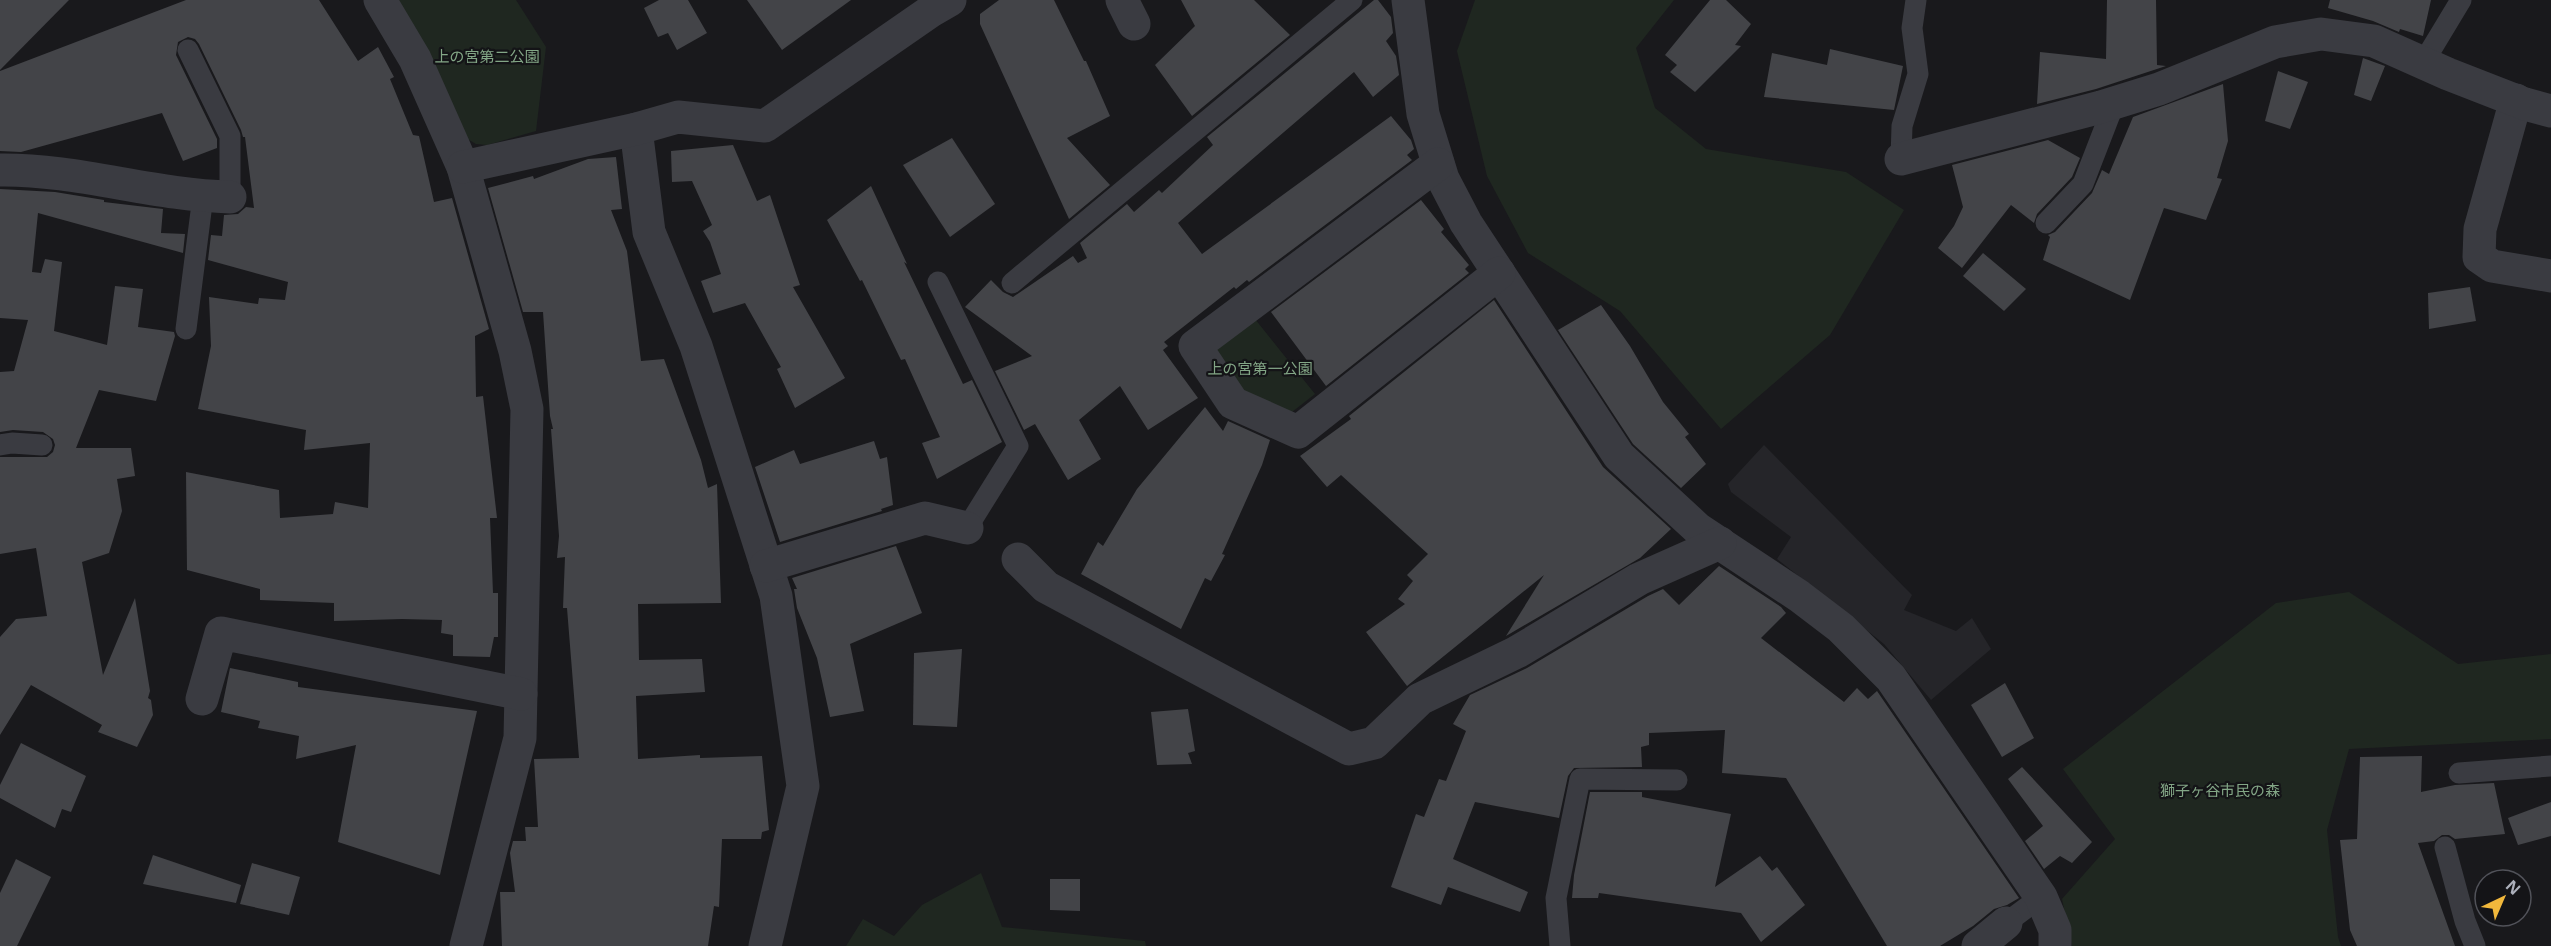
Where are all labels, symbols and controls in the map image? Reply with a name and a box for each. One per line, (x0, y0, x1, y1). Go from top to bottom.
park label: 上の宮第二公園 (434, 46, 540, 66)
park label: 上の宮第一公園 (1207, 358, 1313, 378)
park label: 獅子ヶ谷市民の森 (2160, 780, 2280, 800)
north arrow (2473, 868, 2533, 928)
text: N (2501, 875, 2526, 900)

